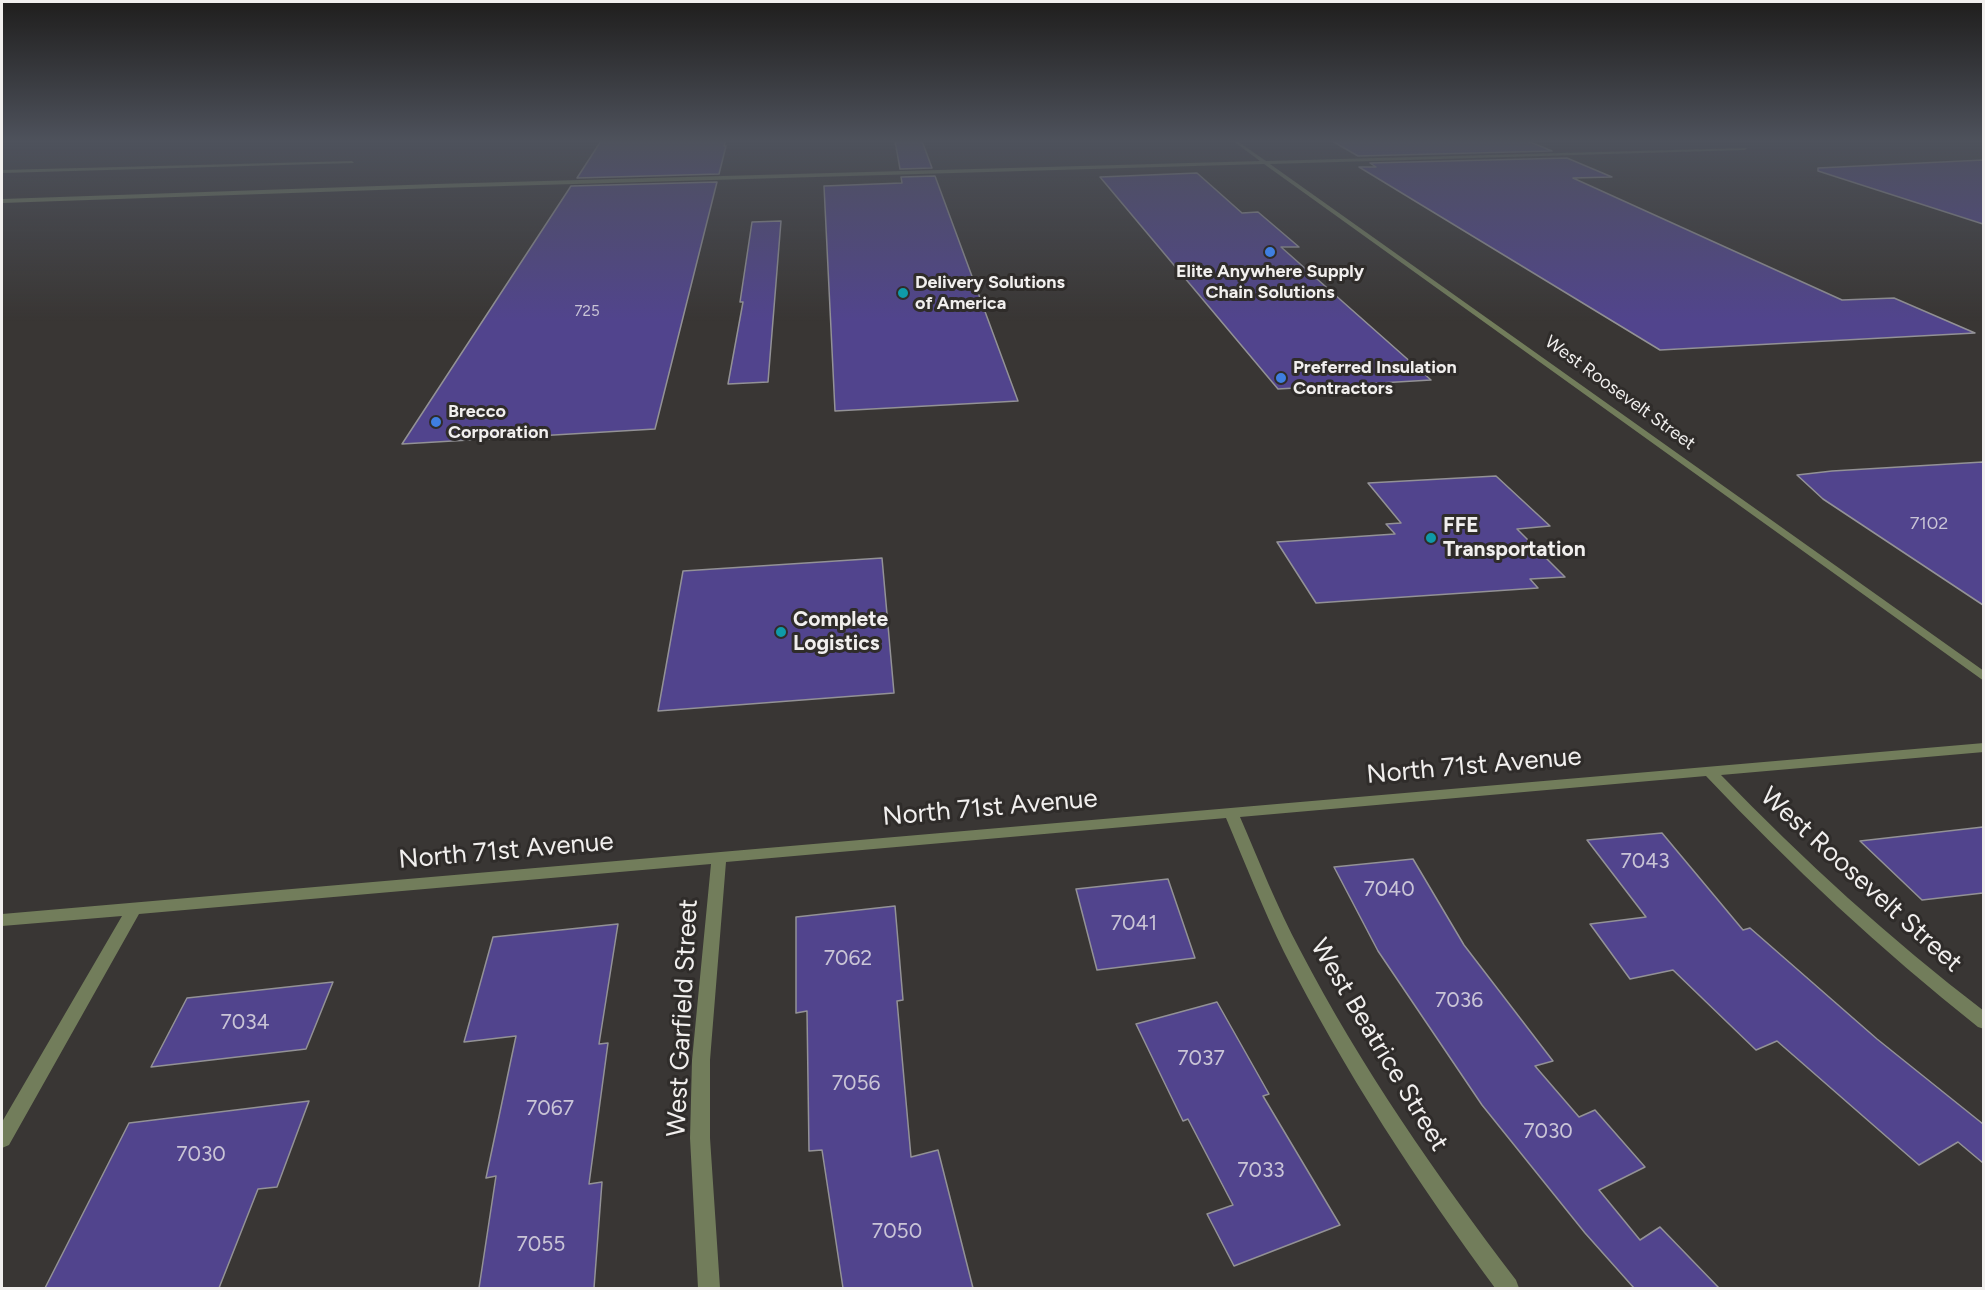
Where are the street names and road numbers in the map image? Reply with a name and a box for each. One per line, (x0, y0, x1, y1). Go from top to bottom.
street label: West Roosevelt Street (1541, 331, 1699, 455)
street label: North 71st Avenue (1365, 741, 1583, 791)
street label: West Roosevelt Street (1754, 781, 1968, 979)
street label: North 71st Avenue (881, 783, 1099, 833)
street label: North 71st Avenue (397, 826, 615, 876)
street label: West Garfield Street (661, 898, 705, 1138)
street label: West Beatrice Street (1303, 933, 1455, 1157)

